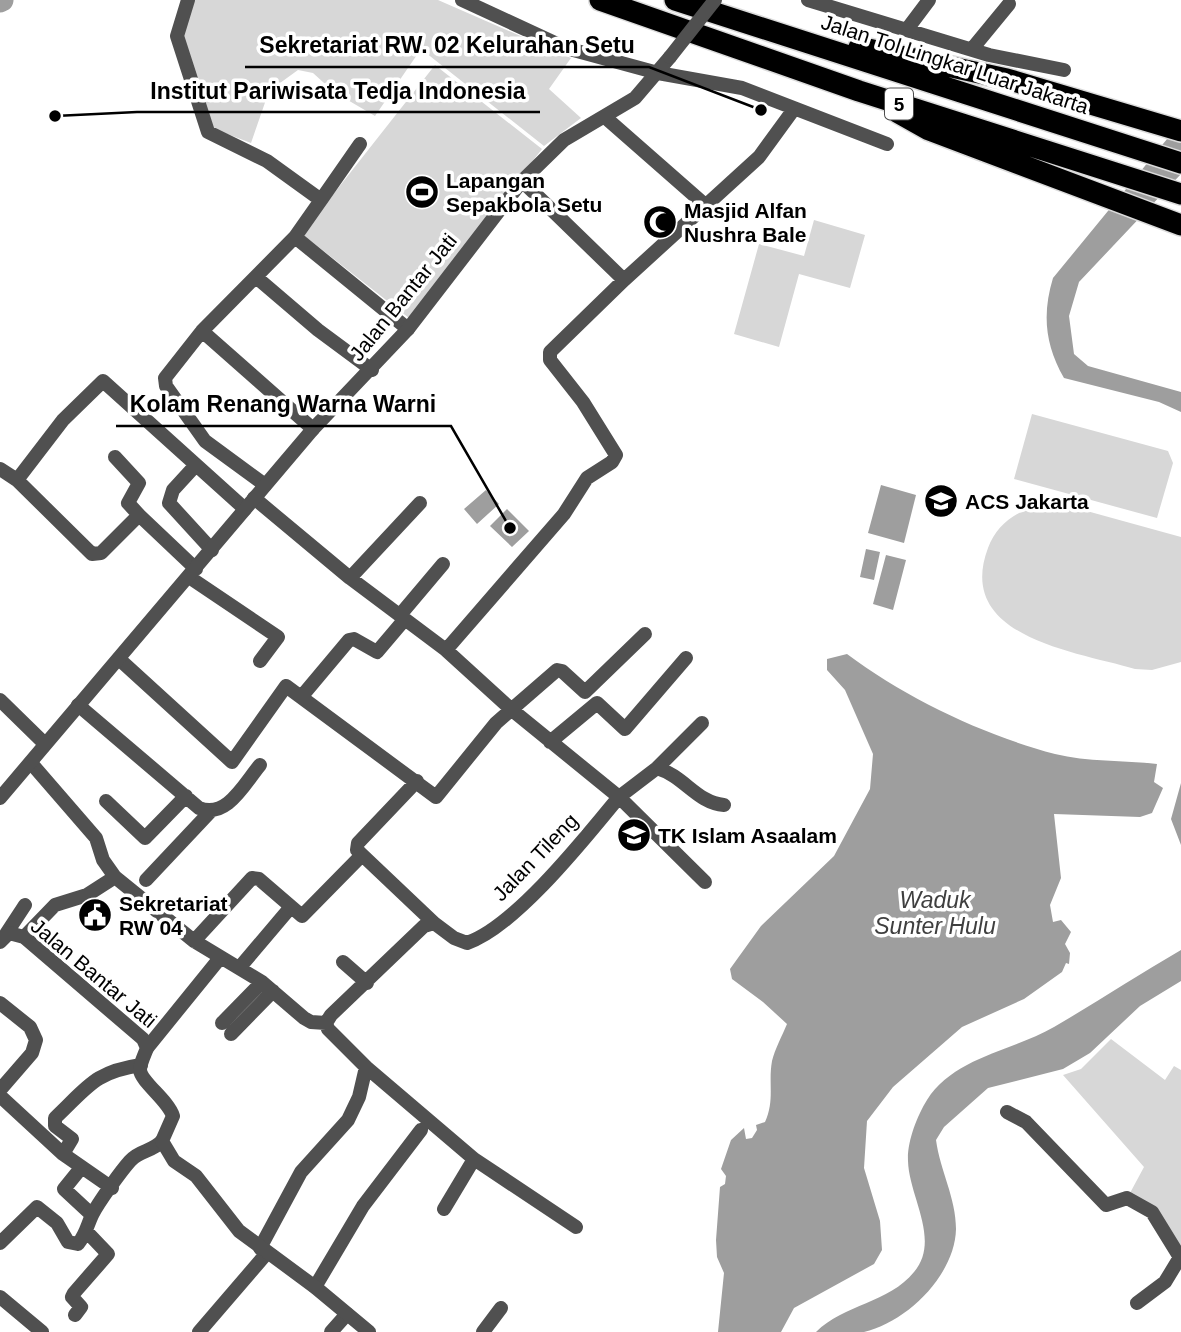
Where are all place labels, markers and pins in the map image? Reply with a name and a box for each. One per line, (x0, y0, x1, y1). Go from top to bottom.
callout: Sekretariat RW. 02 Kelurahan Setu (245, 23, 649, 67)
callout: Institut Pariwisata Tedja Indonesia (137, 68, 540, 112)
place label: Lapangan Sepakbola Setu (446, 169, 602, 216)
sports icon: Lapangan Sepakbola Setu (403, 173, 441, 211)
place label: Masjid Alfan Nushra Bale (684, 199, 807, 246)
mosque icon: Masjid Alfan Nushra Bale (641, 203, 679, 241)
callout: Kolam Renang Warna Warni (116, 382, 451, 426)
school or university icon: ACS Jakarta (922, 482, 960, 520)
place label: ACS Jakarta (965, 490, 1089, 513)
school or university icon: TK Islam Asaalam (615, 816, 653, 854)
place label: TK Islam Asaalam (658, 824, 837, 847)
place label: Sekretariat RW 04 (119, 892, 228, 939)
public building icon: Sekretariat RW 04 (76, 896, 114, 934)

